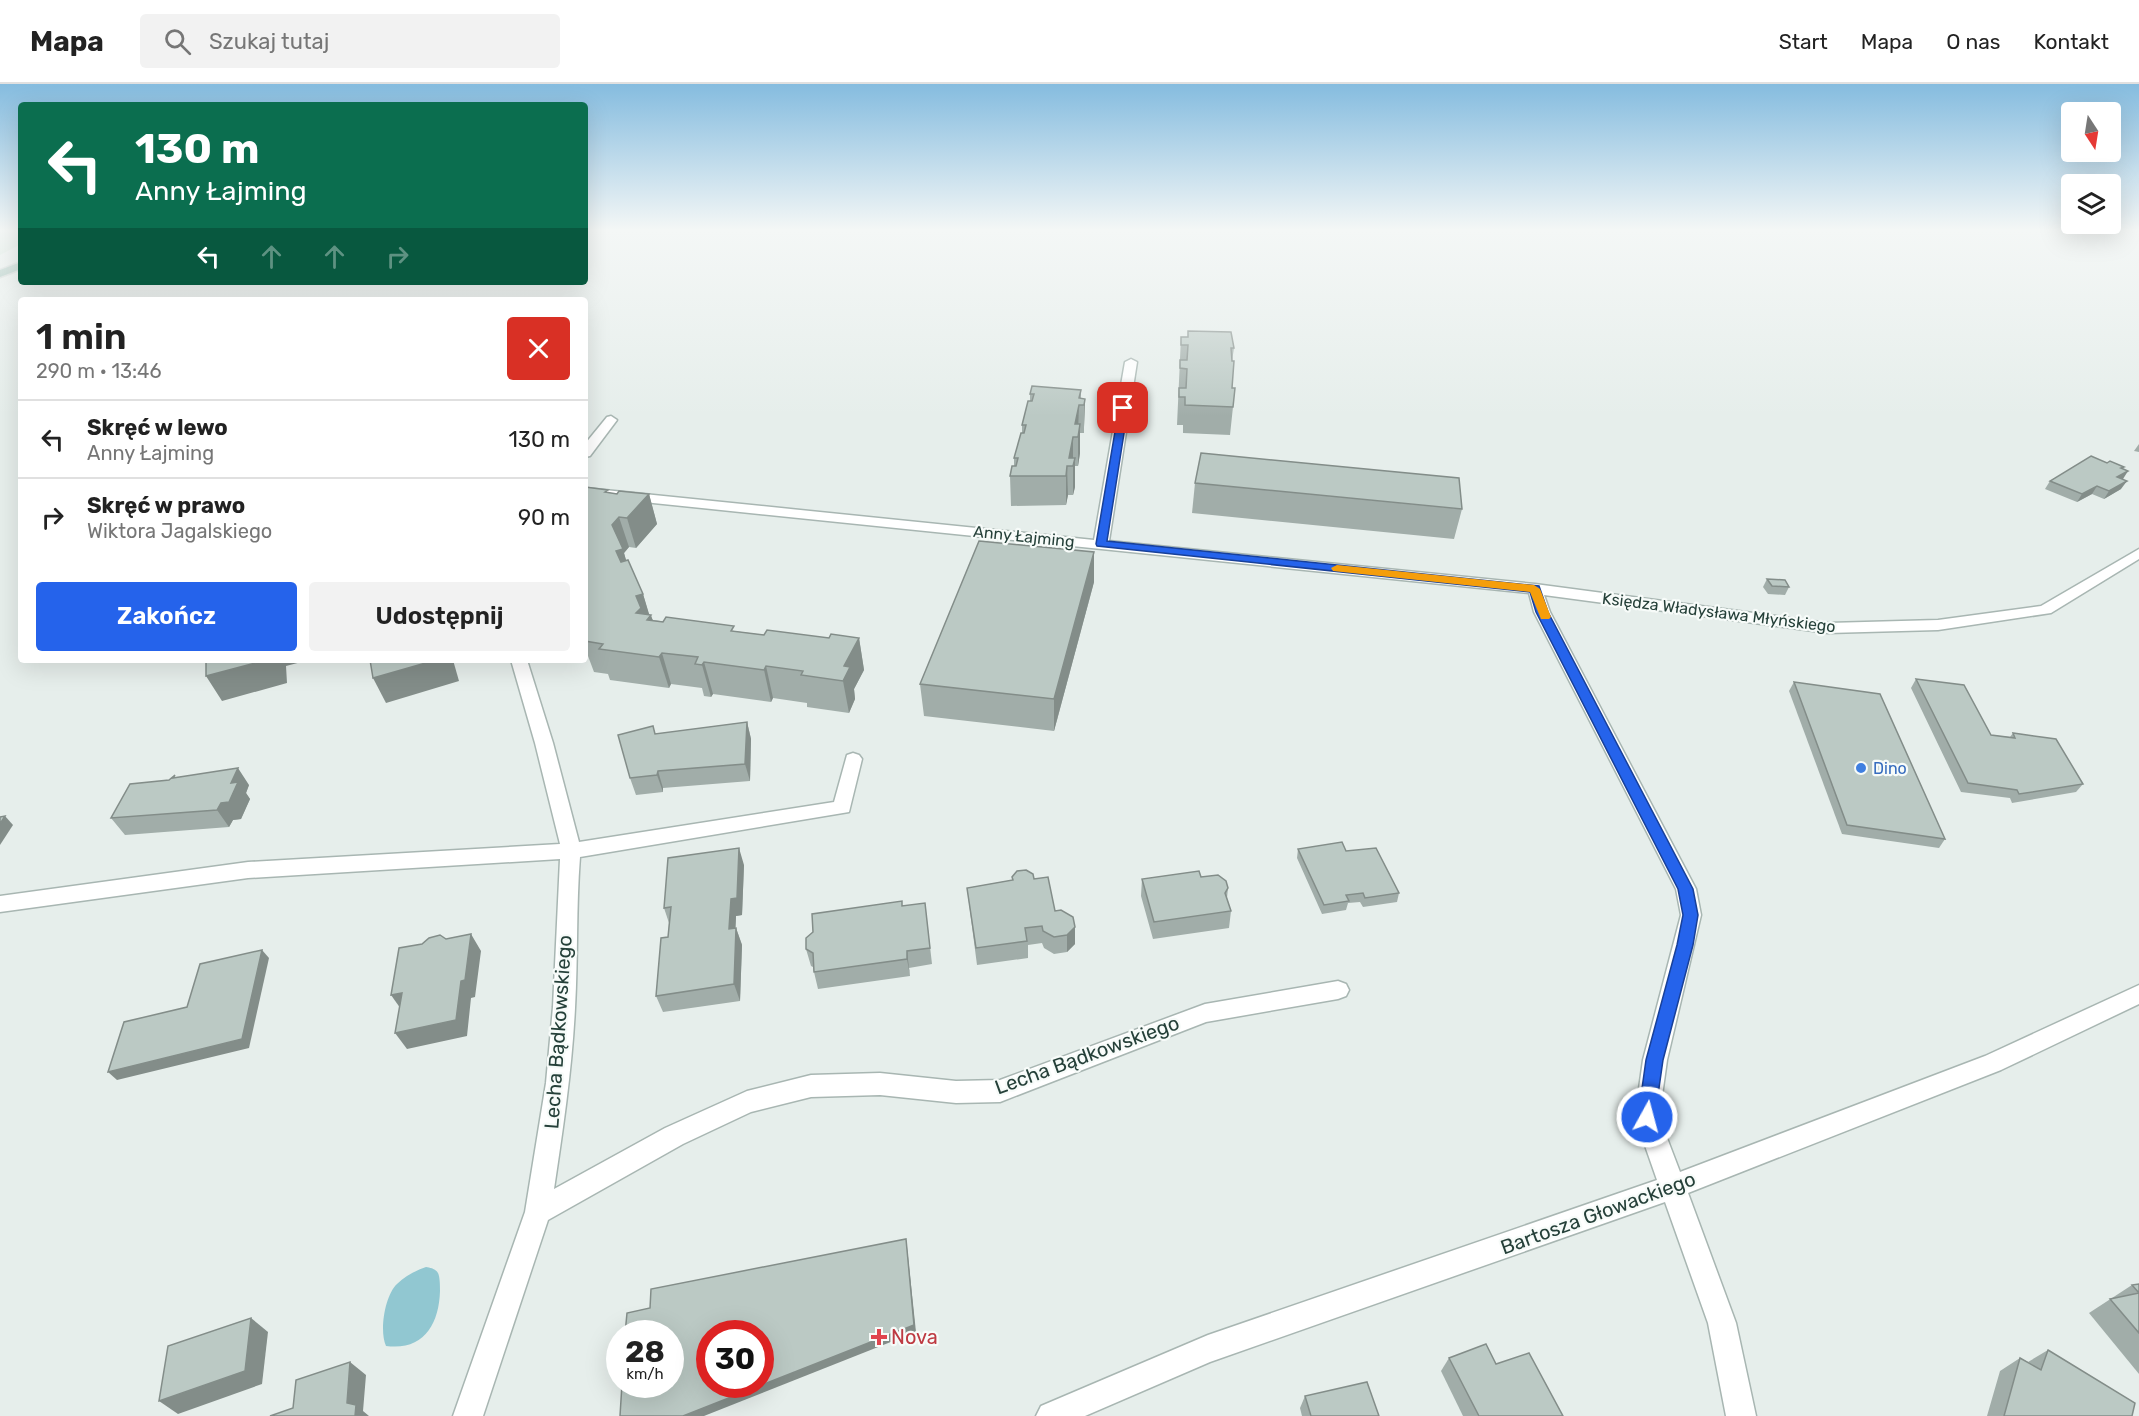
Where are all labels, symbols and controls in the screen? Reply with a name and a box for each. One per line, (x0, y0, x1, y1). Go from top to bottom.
search box (140, 14, 560, 68)
text: Mapa (30, 25, 104, 58)
icon: search (161, 25, 194, 58)
text: Szukaj tutaj (209, 28, 329, 55)
text: Start (1779, 29, 1828, 54)
text: Mapa (1861, 29, 1913, 54)
text: O nas (1946, 29, 2001, 54)
text: Kontakt (2034, 29, 2109, 54)
north arrow (2061, 102, 2121, 162)
map controls (2061, 102, 2121, 234)
text: 130 m (135, 124, 260, 174)
icon: left (36, 126, 114, 204)
button: layers (2061, 174, 2121, 234)
text: Anny Łajming (135, 175, 307, 207)
icon: left (192, 240, 225, 273)
icon: ahead (255, 240, 288, 273)
icon: ahead (318, 240, 351, 273)
icon: right (381, 240, 414, 273)
text: 1 min (36, 315, 127, 358)
button: close (507, 317, 570, 380)
text: 290 m · 13:46 (36, 359, 162, 383)
pin (1097, 382, 1148, 433)
icon: arrive (1106, 391, 1139, 424)
text: Skręć w lewo (87, 414, 228, 441)
icon: left (36, 423, 69, 456)
text: 130 m (508, 426, 570, 453)
text: Anny Łajming (87, 441, 214, 465)
text: Skręć w prawo (87, 492, 245, 519)
icon: right (36, 501, 69, 534)
text: 90 m (518, 504, 570, 531)
text: Wiktora Jagalskiego (87, 519, 272, 543)
street label: Anny Łajming (972, 522, 1076, 551)
button: Zakończ (36, 582, 297, 651)
button: Udostępnij (309, 582, 570, 651)
street label: Księdza Władysława Młyńskiego (1601, 589, 1837, 637)
place label: Dino (1873, 759, 1907, 778)
marker: Dino (1854, 761, 1868, 775)
street label: Lecha Bądkowskiego (539, 934, 577, 1130)
street label: Lecha Bądkowskiego (992, 1010, 1182, 1100)
position arrow (1615, 1085, 1679, 1149)
street label: Bartosza Głowackiego (1497, 1167, 1699, 1259)
speed limit sign: 30 (696, 1320, 774, 1398)
place label: Nova (891, 1325, 938, 1349)
marker: Nova (872, 1330, 886, 1344)
text: 28 (625, 1334, 665, 1370)
text: km/h (626, 1365, 664, 1383)

